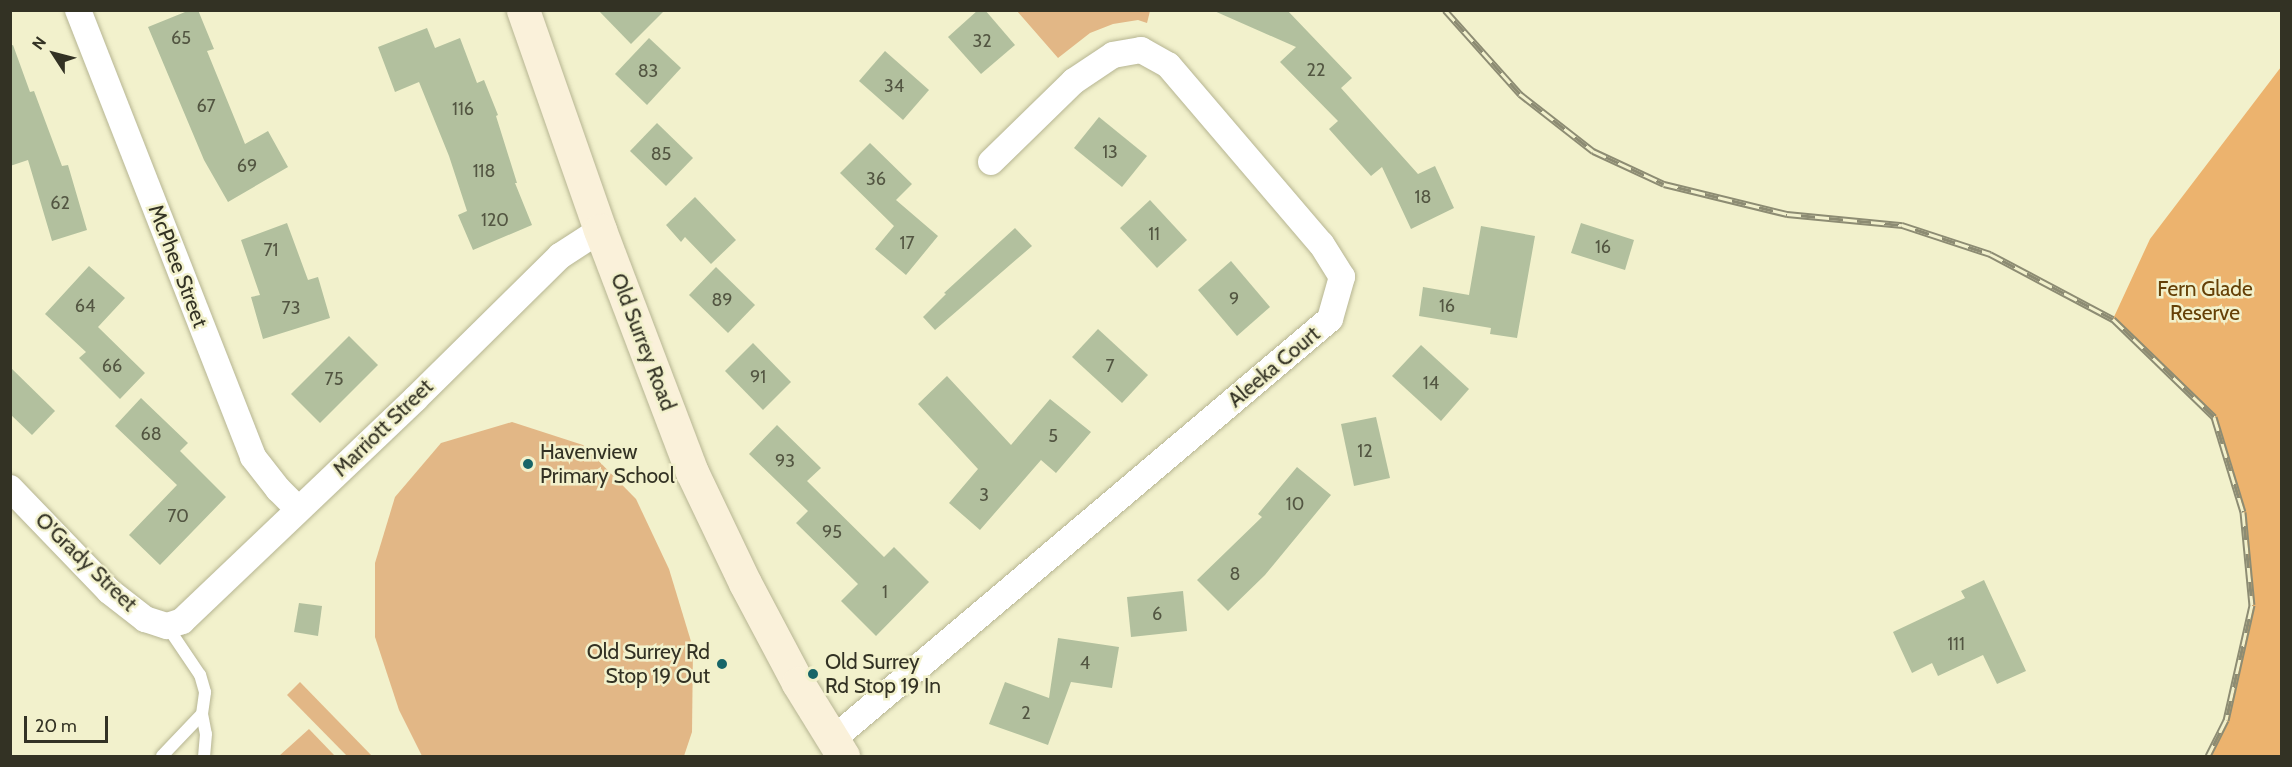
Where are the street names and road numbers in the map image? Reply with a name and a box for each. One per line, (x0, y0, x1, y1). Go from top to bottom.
street label: McPhee Street (143, 201, 213, 331)
street label: Old Surrey Road (605, 270, 681, 414)
street label: Aleeka Court (1223, 321, 1325, 413)
street label: Marriott Street (328, 374, 438, 482)
street label: O'Grady Street (30, 507, 142, 617)

